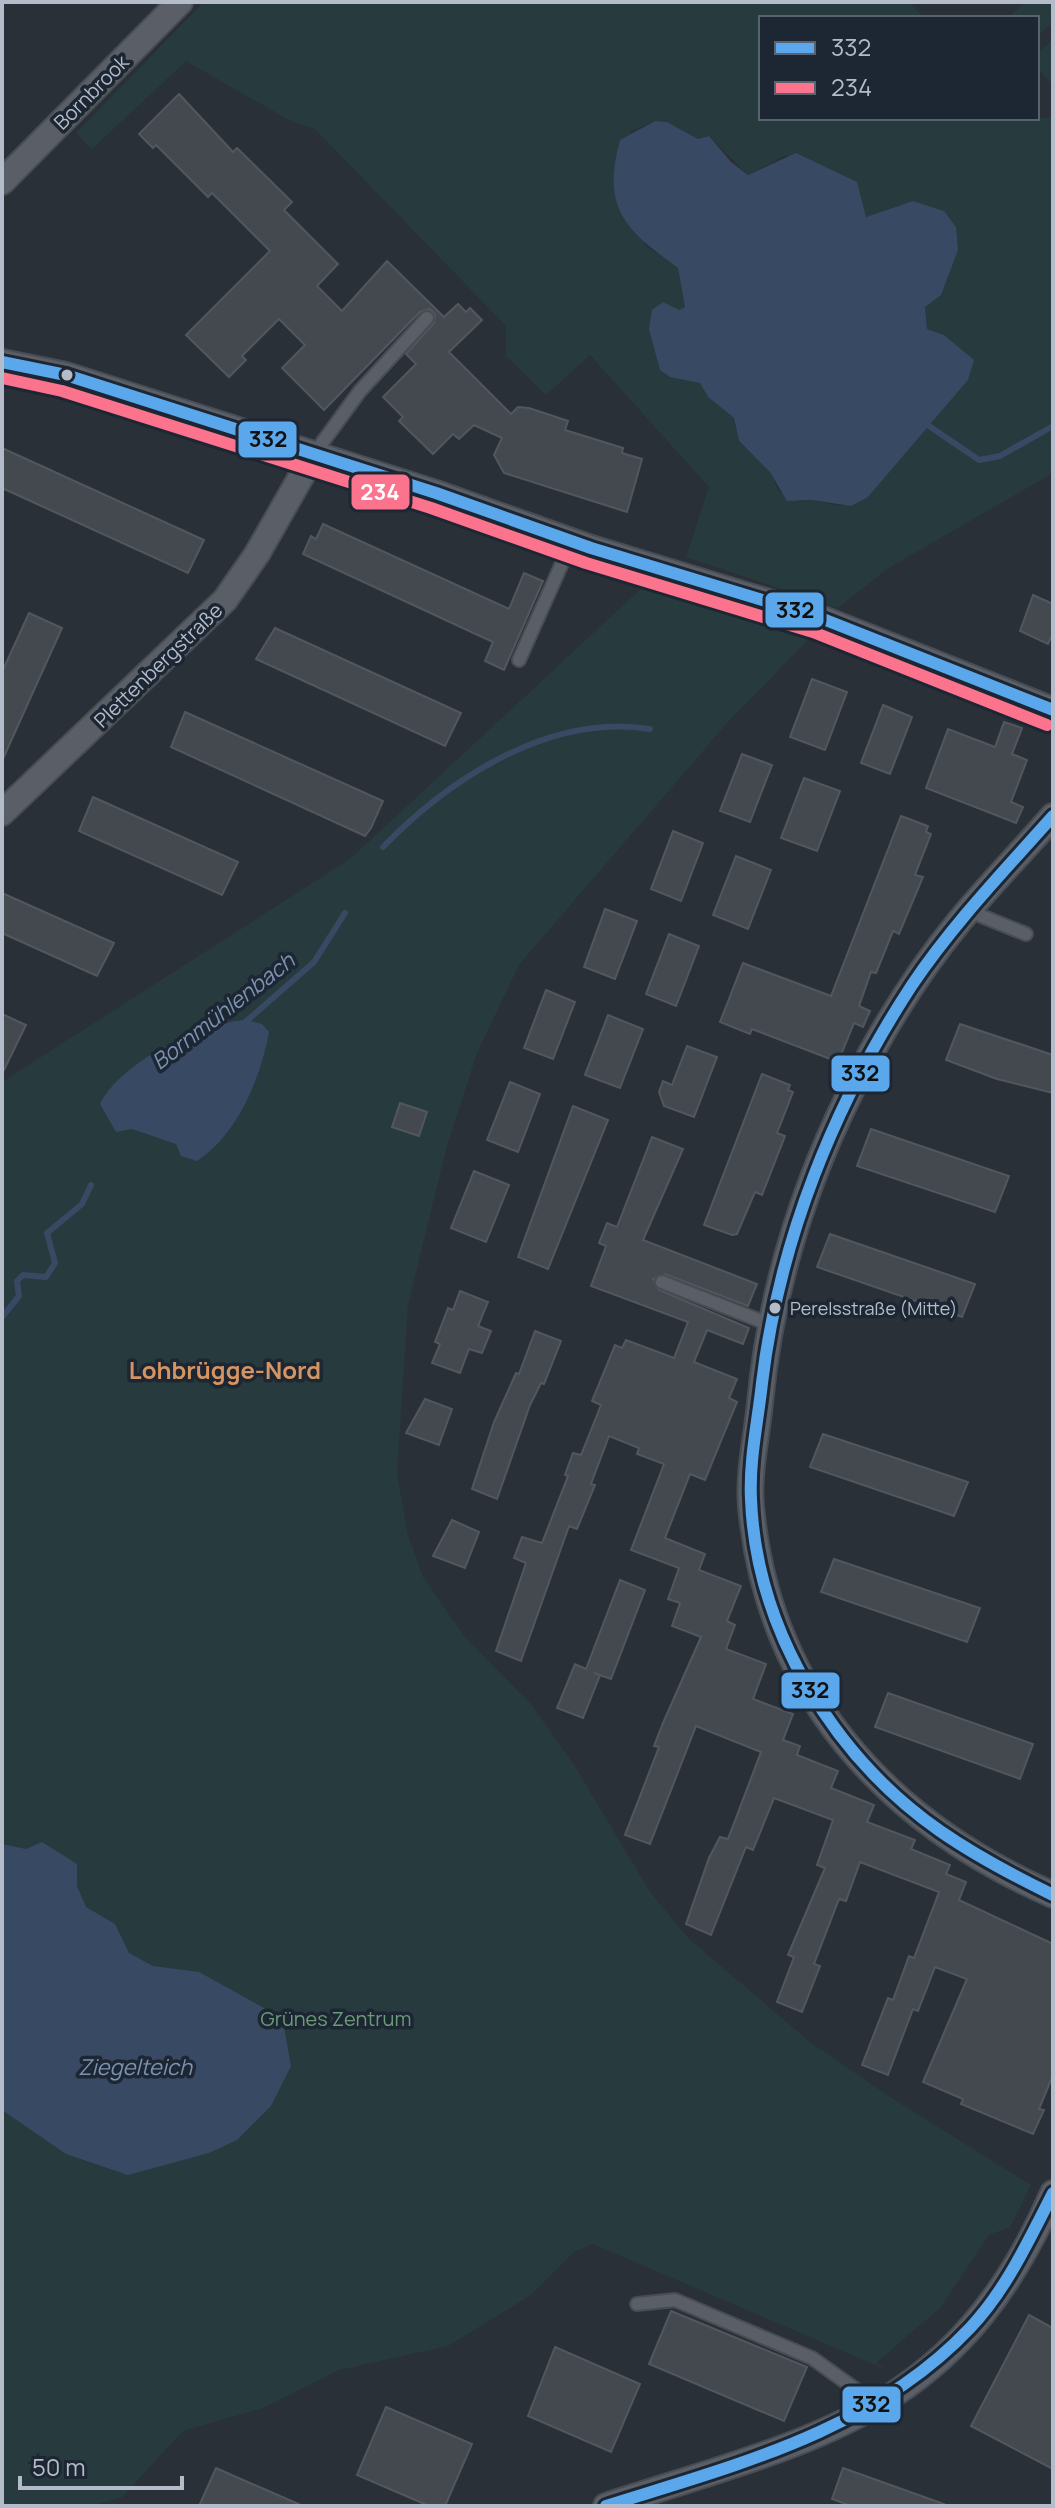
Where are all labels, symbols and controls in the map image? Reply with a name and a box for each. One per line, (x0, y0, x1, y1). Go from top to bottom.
legend (759, 16, 1039, 120)
text: 332 (831, 30, 871, 63)
street label: Bornbrook (48, 48, 135, 135)
text: 234 (831, 70, 872, 103)
unlabelled marker (59, 367, 75, 383)
line badge: 332 (237, 420, 298, 459)
text: 332 (249, 424, 287, 454)
line badge: 234 (350, 473, 411, 511)
text: 234 (360, 477, 400, 507)
line badge: 332 (764, 591, 825, 629)
text: 332 (776, 595, 814, 625)
street label: Plettenbergstraße (88, 597, 228, 733)
water label: Bornmühlenbach (145, 945, 301, 1076)
line badge: 332 (830, 1054, 891, 1093)
text: 332 (841, 1058, 879, 1088)
place label: Perelsstraße (Mitte) (790, 1296, 957, 1320)
marker: Perelsstraße (Mitte) (767, 1300, 783, 1316)
district label: Lohbrügge-Nord (129, 1353, 321, 1386)
line badge: 332 (780, 1671, 841, 1710)
text: 332 (791, 1675, 829, 1705)
park label: Grünes Zentrum (261, 2005, 411, 2032)
water label: Ziegelteich (78, 2052, 193, 2082)
line badge: 332 (841, 2385, 902, 2424)
text: 332 (852, 2389, 890, 2419)
scale bar (20, 2440, 182, 2490)
text: 50 m (32, 2450, 86, 2483)

